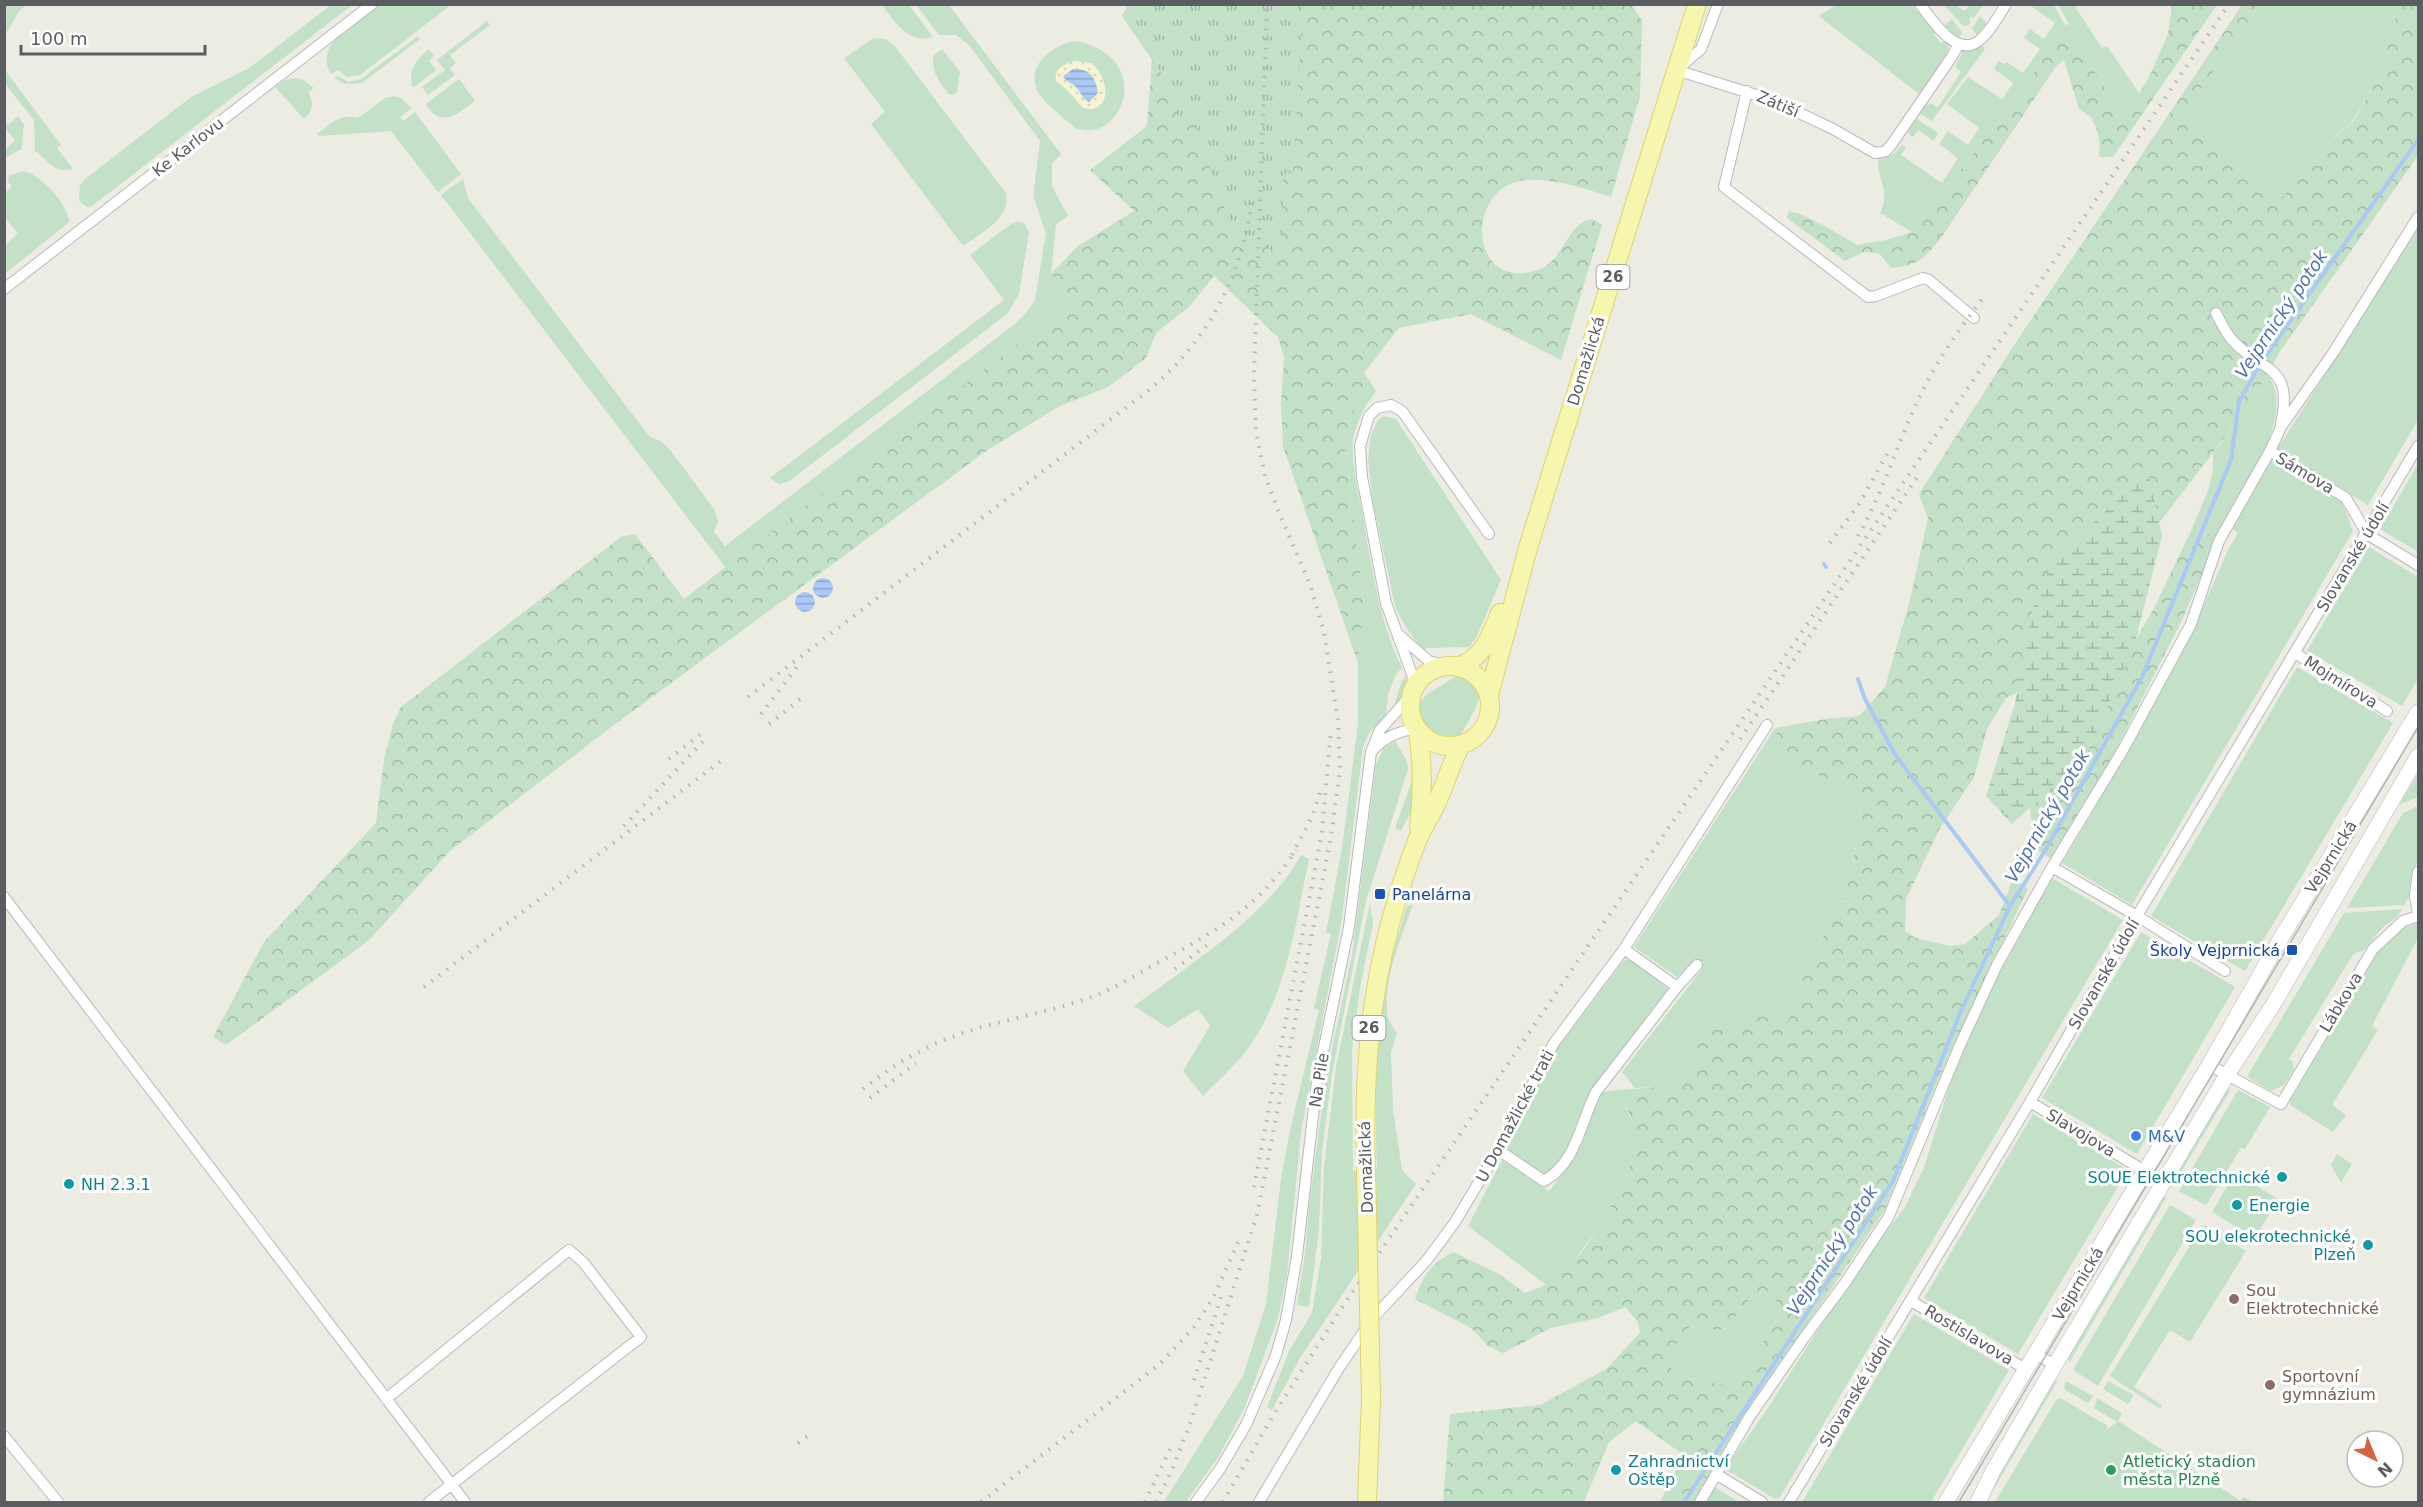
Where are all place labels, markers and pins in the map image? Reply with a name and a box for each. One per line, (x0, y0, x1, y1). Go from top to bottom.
place label: Panelárna (1392, 885, 1471, 904)
marker: Panelárna (1373, 887, 1387, 901)
place label: Školy Vejprnická (2150, 941, 2280, 960)
marker: Školy Vejprnická (2285, 943, 2299, 957)
place label: M&V (2148, 1127, 2185, 1146)
marker: M&V (2129, 1129, 2143, 1143)
place label: SOUE Elektrotechnické (2087, 1168, 2270, 1187)
marker: SOUE Elektrotechnické (2275, 1170, 2289, 1184)
place label: NH 2.3.1 (81, 1175, 151, 1194)
marker: NH 2.3.1 (62, 1177, 76, 1191)
place label: Energie (2249, 1196, 2310, 1215)
marker: Energie (2230, 1198, 2244, 1212)
place label: SOU elekrotechnické, Plzeň (2185, 1227, 2356, 1264)
marker: SOU elekrotechnické, Plzeň (2361, 1238, 2375, 1252)
place label: Sou Elektrotechnické (2246, 1281, 2379, 1318)
marker: Sou Elektrotechnické (2227, 1292, 2241, 1306)
place label: Sportovní gymnázium (2282, 1367, 2376, 1404)
marker: Sportovní gymnázium (2263, 1378, 2277, 1392)
place label: Zahradnictví Oštěp (1628, 1452, 1730, 1489)
place label: Atletický stadion města Plzně (2123, 1452, 2256, 1489)
marker: Zahradnictví Oštěp (1609, 1463, 1623, 1477)
marker: Atletický stadion města Plzně (2104, 1463, 2118, 1477)

